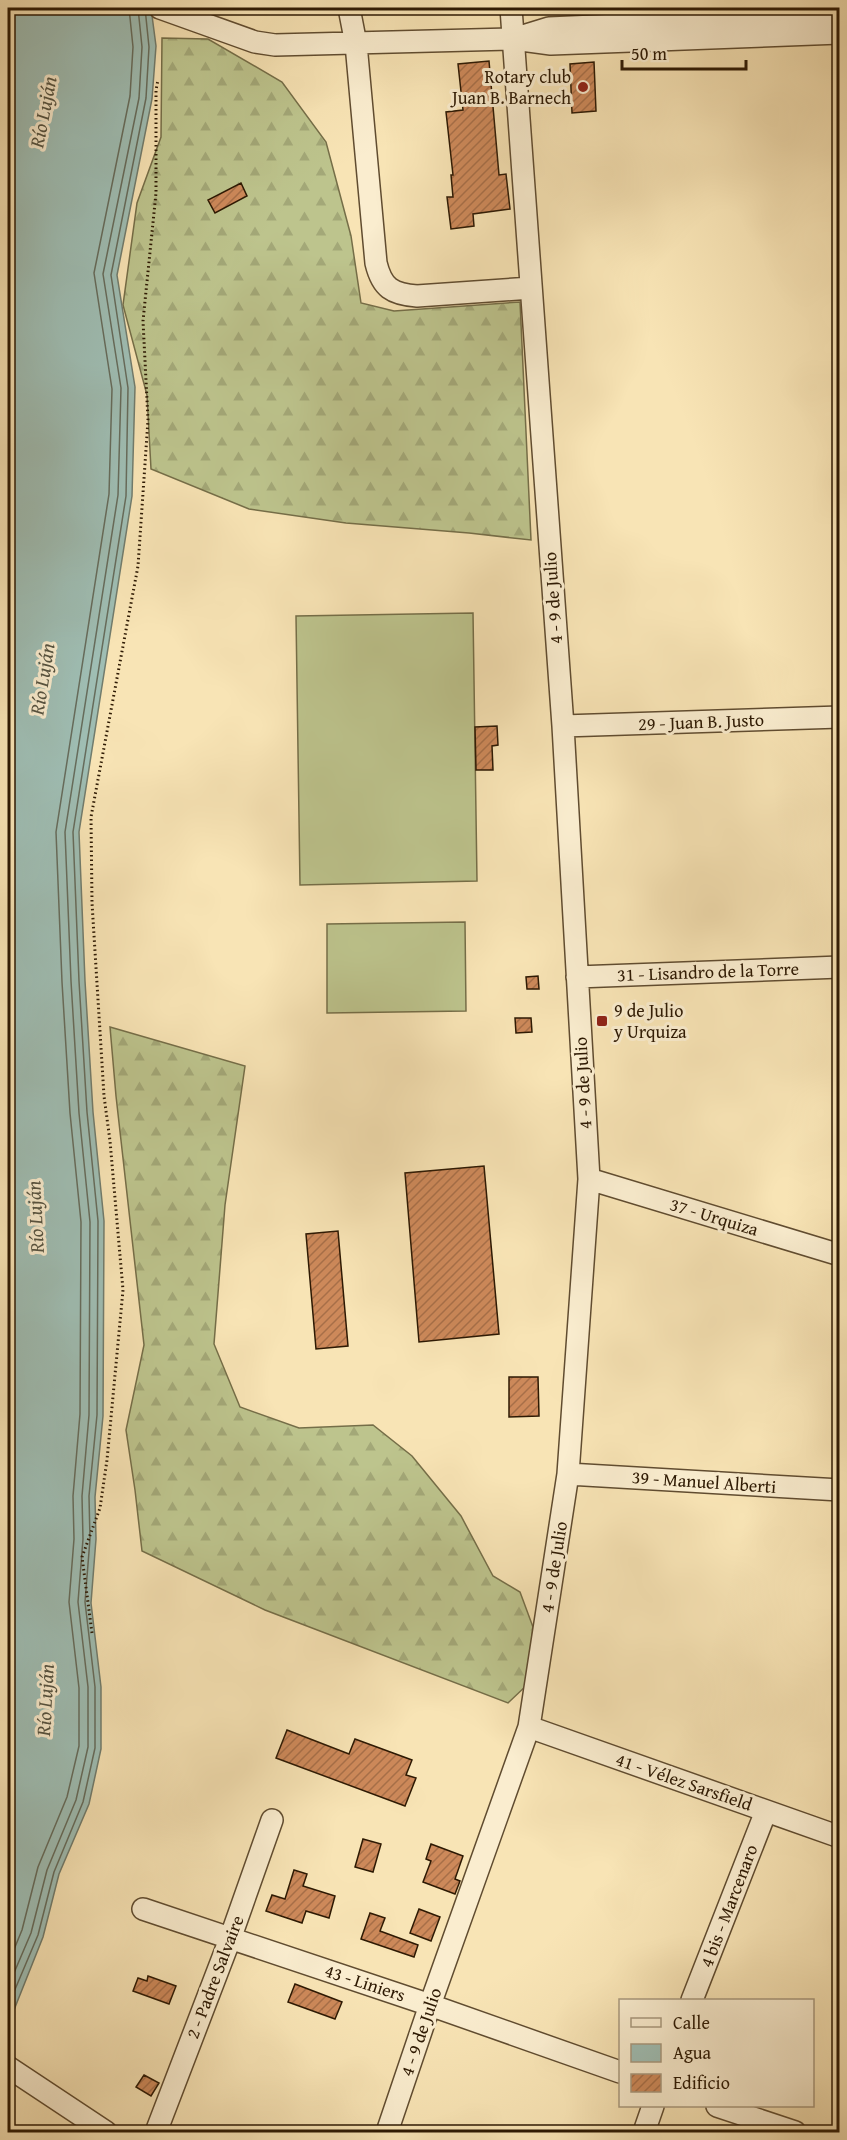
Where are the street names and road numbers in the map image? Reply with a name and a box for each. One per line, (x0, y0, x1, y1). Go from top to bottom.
street label: 4 - 9 de Julio (536, 551, 569, 645)
street label: 29 - Juan B. Justo (638, 706, 764, 737)
street label: 31 - Lisandro de la Torre (617, 955, 799, 988)
street label: 4 - 9 de Julio (567, 1036, 598, 1130)
street label: 37 - Urquiza (667, 1190, 762, 1243)
street label: 39 - Manuel Alberti (631, 1463, 777, 1500)
street label: 4 - 9 de Julio (533, 1519, 574, 1615)
street label: 41 - Vélez Sarsfield (612, 1746, 756, 1818)
street label: 4 bis - Marcenaro (693, 1840, 764, 1971)
street label: 2 - Padre Salvaire (179, 1911, 250, 2042)
street label: 43 - Liniers (321, 1957, 409, 2008)
street label: 4 - 9 de Julio (393, 1984, 448, 2080)

